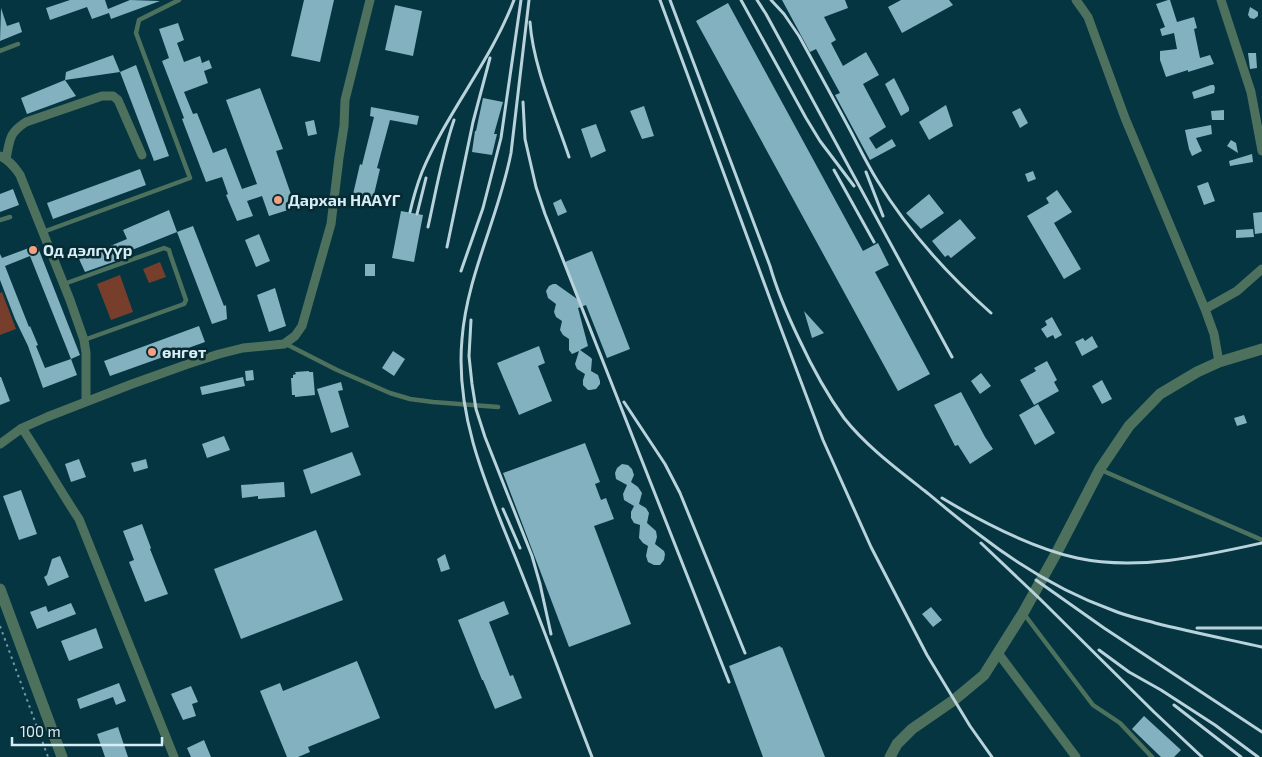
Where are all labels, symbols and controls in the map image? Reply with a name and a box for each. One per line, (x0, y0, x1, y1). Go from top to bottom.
place label: Дархан НААҮГ (288, 190, 401, 209)
marker: Дархан НААҮГ (272, 194, 284, 206)
place label: Од дэлгүүр (43, 240, 132, 259)
marker: Од дэлгүүр (27, 244, 39, 256)
place label: өнгөт (162, 342, 206, 361)
marker: өнгөт (146, 346, 158, 358)
scale bar (12, 714, 162, 746)
text: 100 m (20, 722, 61, 740)

